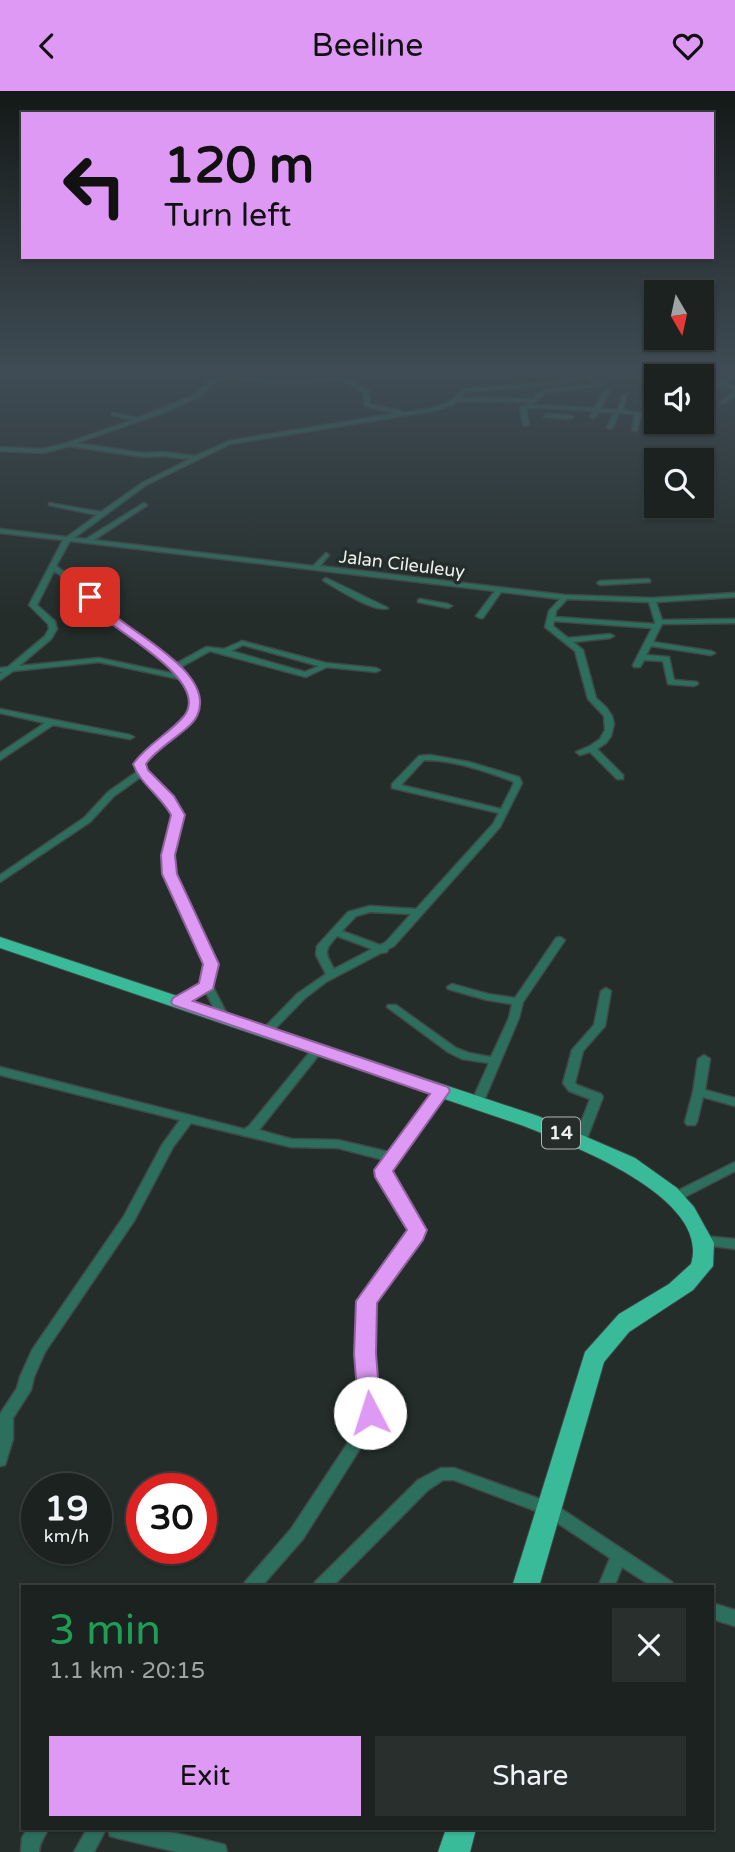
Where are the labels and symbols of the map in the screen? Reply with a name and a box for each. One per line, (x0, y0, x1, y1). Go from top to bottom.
north arrow (644, 280, 714, 350)
street label: Jalan Cileuleuy (338, 545, 467, 583)
pin (60, 567, 120, 627)
road number: 14 (542, 1117, 580, 1149)
position arrow (333, 1376, 407, 1450)
speed limit sign: 30 (126, 1473, 217, 1564)

